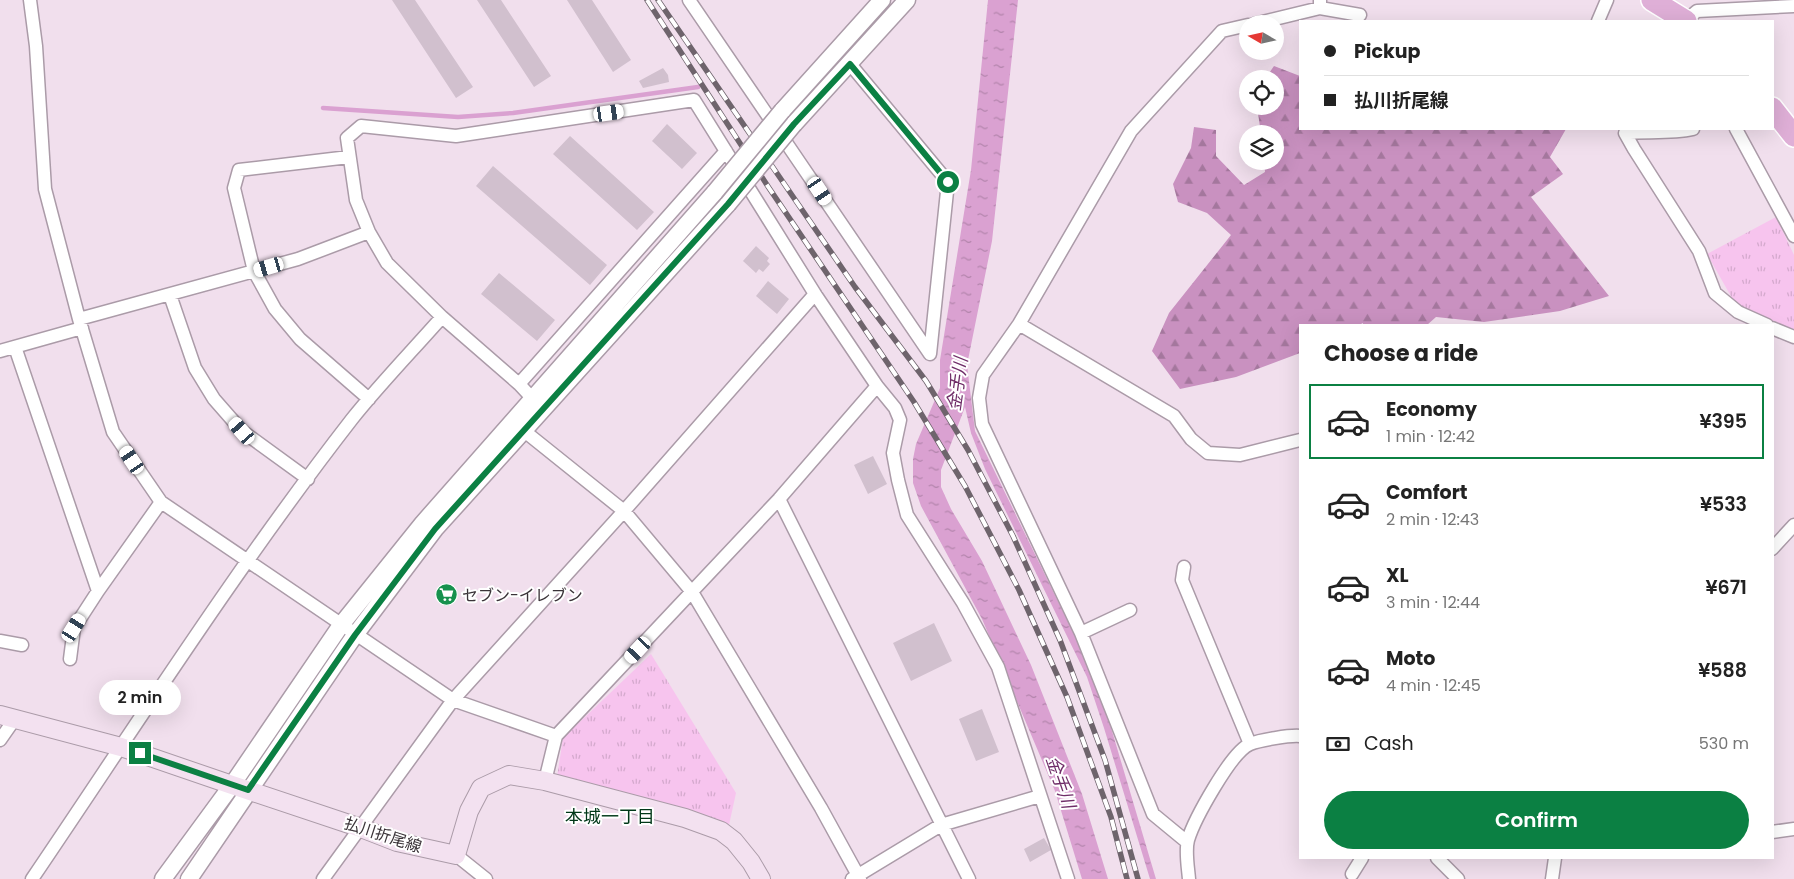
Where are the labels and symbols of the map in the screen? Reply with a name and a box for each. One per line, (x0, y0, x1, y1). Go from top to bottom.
north arrow (1239, 15, 1284, 60)
car (593, 103, 624, 123)
route start (937, 171, 959, 193)
car (805, 174, 834, 208)
car (252, 256, 285, 278)
water label: 金手川 (941, 354, 973, 412)
car (226, 415, 257, 447)
car (117, 443, 146, 477)
supermarket icon: セブン-イレブン (434, 583, 458, 607)
place label: セブン-イレブン (462, 584, 583, 607)
car (59, 611, 88, 645)
car (622, 634, 653, 666)
callout: 2 min (99, 680, 181, 716)
route end (129, 742, 151, 764)
water label: 金手川 (1040, 752, 1082, 813)
district label: 本城一丁目 (565, 804, 655, 829)
street label: 払川折尾線 (341, 812, 425, 858)

